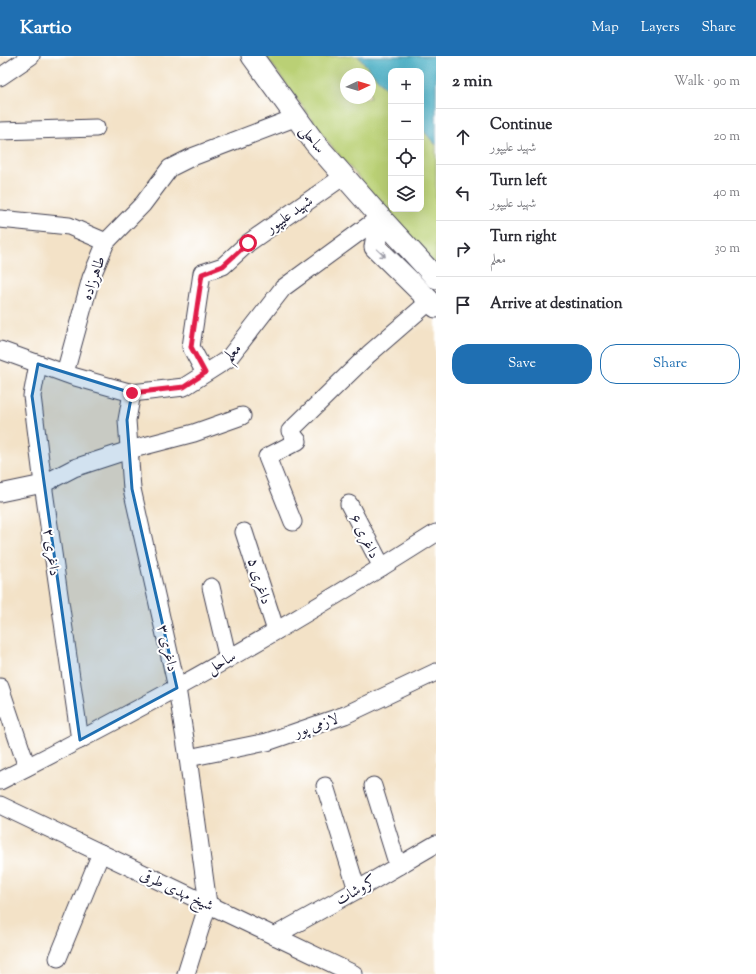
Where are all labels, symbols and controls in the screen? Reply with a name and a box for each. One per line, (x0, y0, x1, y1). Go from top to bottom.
text: Kartio (20, 15, 72, 42)
text: Map (592, 18, 619, 38)
text: Layers (641, 18, 679, 38)
text: Share (701, 18, 736, 38)
north arrow (340, 68, 376, 104)
map controls (388, 68, 424, 212)
button: + (388, 68, 424, 104)
text: 2 min (452, 70, 493, 94)
text: Walk · 90 m (674, 73, 740, 91)
button: − (388, 104, 424, 140)
text: Continue (490, 115, 552, 136)
street label: ساحلی (294, 121, 330, 159)
icon: ahead (452, 126, 474, 148)
text: 20 m (714, 128, 740, 146)
text: شهید علیپور (490, 139, 536, 157)
button: locate (388, 140, 424, 176)
text: Turn left (490, 171, 547, 192)
button: layers (388, 176, 424, 212)
icon: left (452, 182, 474, 204)
text: 40 m (713, 184, 740, 202)
street label: شهید علیپور (260, 191, 318, 240)
text: شهید علیپور (490, 195, 536, 213)
text: Turn right (490, 227, 556, 248)
route start (239, 234, 257, 252)
icon: right (452, 238, 474, 260)
text: 30 m (714, 240, 740, 258)
one-way arrow (376, 248, 386, 258)
text: معلم (490, 251, 506, 269)
street label: طاهرزاده (77, 254, 112, 303)
icon: arrive (452, 294, 474, 316)
text: Arrive at destination (490, 294, 623, 315)
street label: معلم (219, 339, 249, 369)
button: Save (452, 344, 592, 384)
button: Share (600, 344, 740, 384)
route end (123, 384, 141, 402)
street label: داغری ۶ (343, 511, 384, 563)
street label: داغری ۲ (37, 527, 64, 577)
street label: داغری ۵ (241, 556, 276, 607)
street label: داغری ۳ (151, 623, 182, 674)
street label: ساحل (203, 647, 240, 680)
street label: لازمی پور (290, 709, 342, 744)
street label: شیخ مهدی طرقی (135, 865, 217, 919)
street label: کروشات (332, 871, 381, 912)

